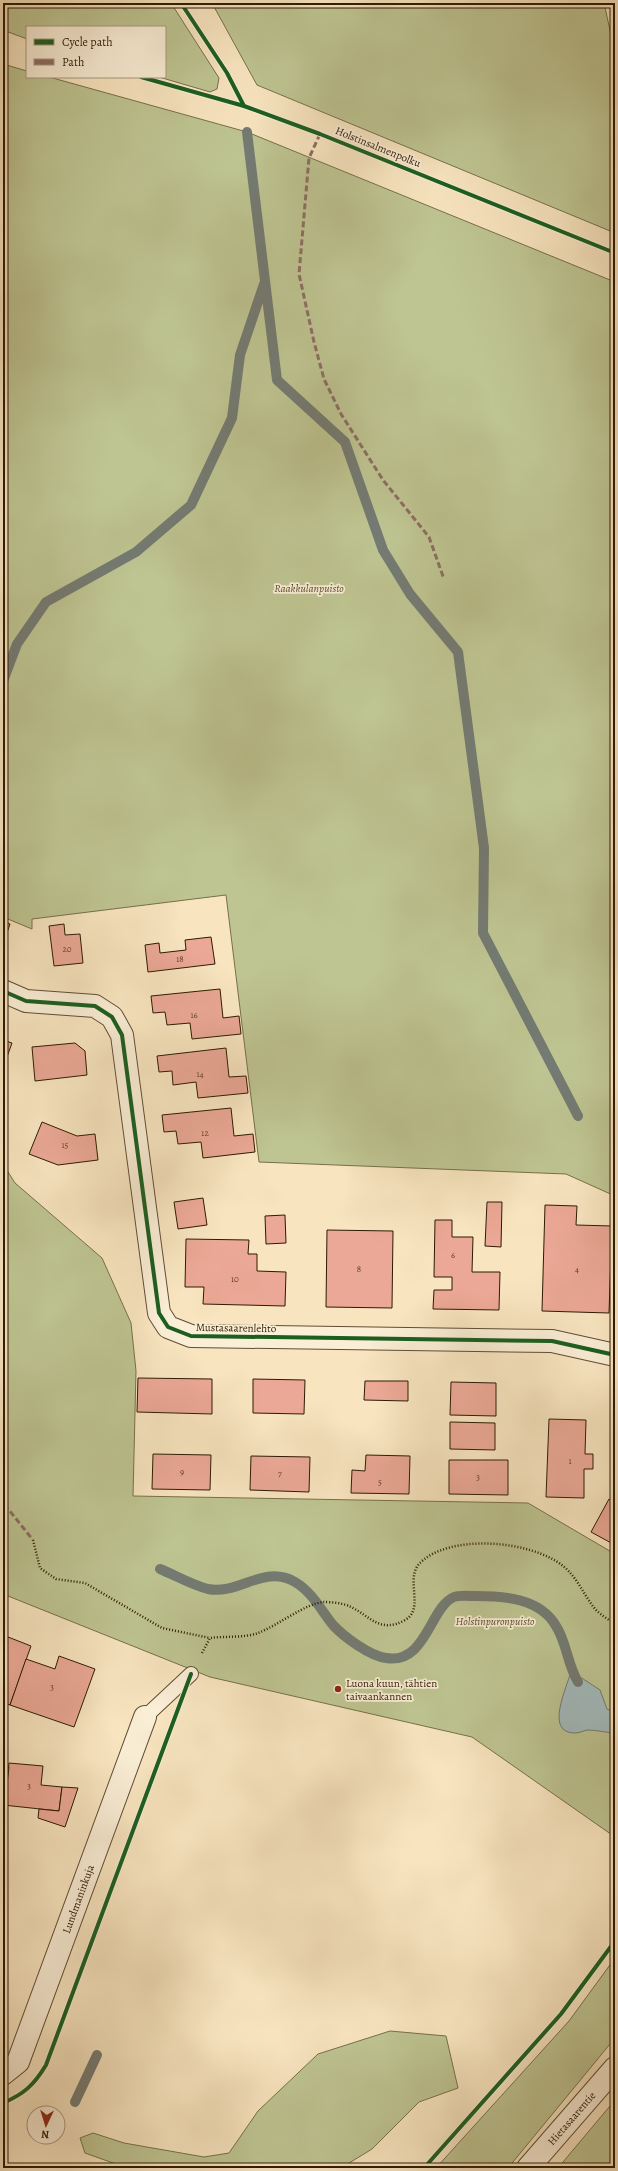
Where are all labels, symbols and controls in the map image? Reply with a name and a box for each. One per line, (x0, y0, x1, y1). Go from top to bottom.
legend (26, 26, 166, 78)
text: Cycle path (62, 34, 113, 50)
text: Path (62, 54, 85, 70)
street label: Holstinsalmenpolku (333, 123, 423, 171)
park label: Raakkulanpuisto (274, 581, 344, 596)
house number: 20 (62, 943, 72, 955)
house number: 18 (176, 953, 184, 965)
house number: 16 (190, 1009, 198, 1021)
house number: 14 (196, 1068, 204, 1080)
house number: 12 (201, 1127, 209, 1139)
house number: 15 (62, 1139, 69, 1151)
house number: 6 (451, 1249, 455, 1261)
house number: 8 (357, 1263, 361, 1275)
house number: 4 (575, 1263, 579, 1275)
house number: 10 (231, 1273, 239, 1285)
street label: Mustasaarenlehto (196, 1320, 277, 1336)
house number: 1 (568, 1455, 572, 1467)
house number: 9 (180, 1466, 184, 1478)
house number: 7 (278, 1467, 282, 1479)
house number: 3 (476, 1471, 480, 1483)
house number: 5 (378, 1476, 382, 1488)
park label: Holstinpuronpuisto (456, 1614, 535, 1629)
place label: Luona kuun, tähtien taivaankannen (346, 1676, 437, 1704)
house number: 3 (50, 1681, 54, 1693)
marker: Luona kuun, tähtien taivaankannen (333, 1684, 343, 1694)
house number: 3 (27, 1780, 31, 1792)
street label: Lundmaninkuja (59, 1862, 98, 1935)
street label: Hietasaarentie (544, 2088, 599, 2148)
north arrow (26, 2105, 66, 2145)
text: N (41, 2127, 50, 2142)

